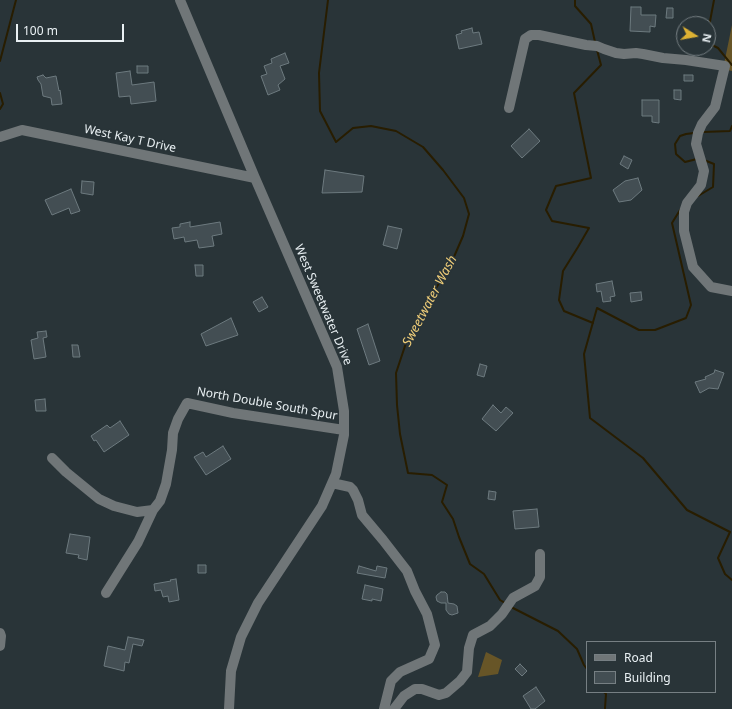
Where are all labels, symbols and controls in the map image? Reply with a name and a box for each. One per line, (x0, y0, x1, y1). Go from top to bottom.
scale bar (18, 16, 126, 42)
north arrow (676, 16, 716, 56)
text: 100 m (23, 22, 58, 39)
text: N (699, 32, 716, 44)
street label: West Kay T Drive (83, 122, 177, 156)
street label: West Sweetwater Drive (291, 242, 355, 368)
water label: Sweetwater Wash (399, 253, 461, 349)
street label: North Double South Spur (196, 385, 338, 423)
legend (586, 641, 716, 693)
text: Road (624, 649, 653, 666)
text: Building (624, 669, 671, 686)

